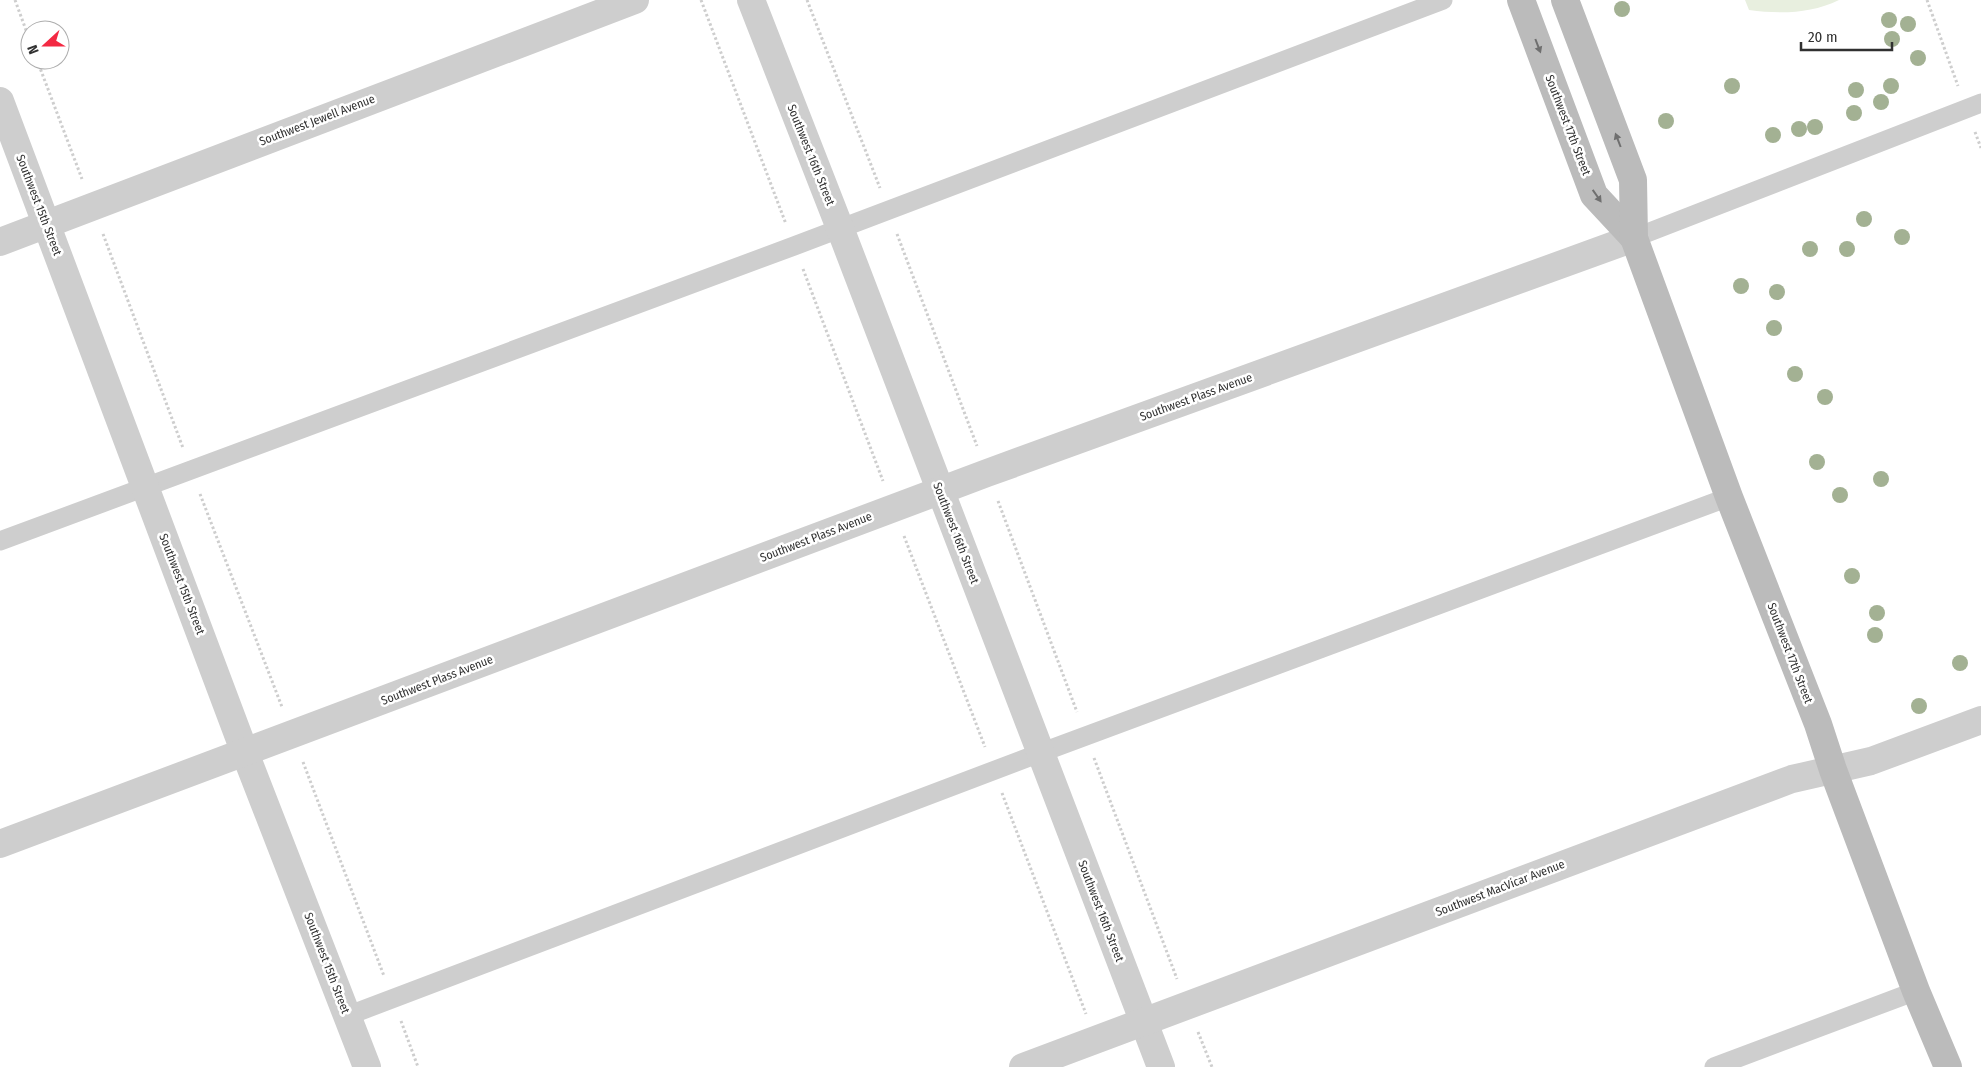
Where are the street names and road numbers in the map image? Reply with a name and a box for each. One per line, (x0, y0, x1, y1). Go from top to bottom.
street label: Southwest 17th Street (1542, 73, 1594, 177)
street label: Southwest Jewell Avenue (257, 91, 377, 149)
street label: Southwest 16th Street (784, 102, 838, 208)
street label: Southwest 15th Street (13, 152, 65, 258)
street label: Southwest Plass Avenue (1138, 370, 1254, 424)
street label: Southwest 16th Street (930, 480, 982, 586)
street label: Southwest Plass Avenue (758, 509, 874, 565)
street label: Southwest 15th Street (156, 531, 208, 637)
street label: Southwest 17th Street (1764, 601, 1816, 705)
street label: Southwest Plass Avenue (379, 652, 495, 708)
street label: Southwest MacVicar Avenue (1433, 857, 1567, 919)
street label: Southwest 16th Street (1075, 858, 1127, 964)
street label: Southwest 15th Street (301, 910, 353, 1016)

